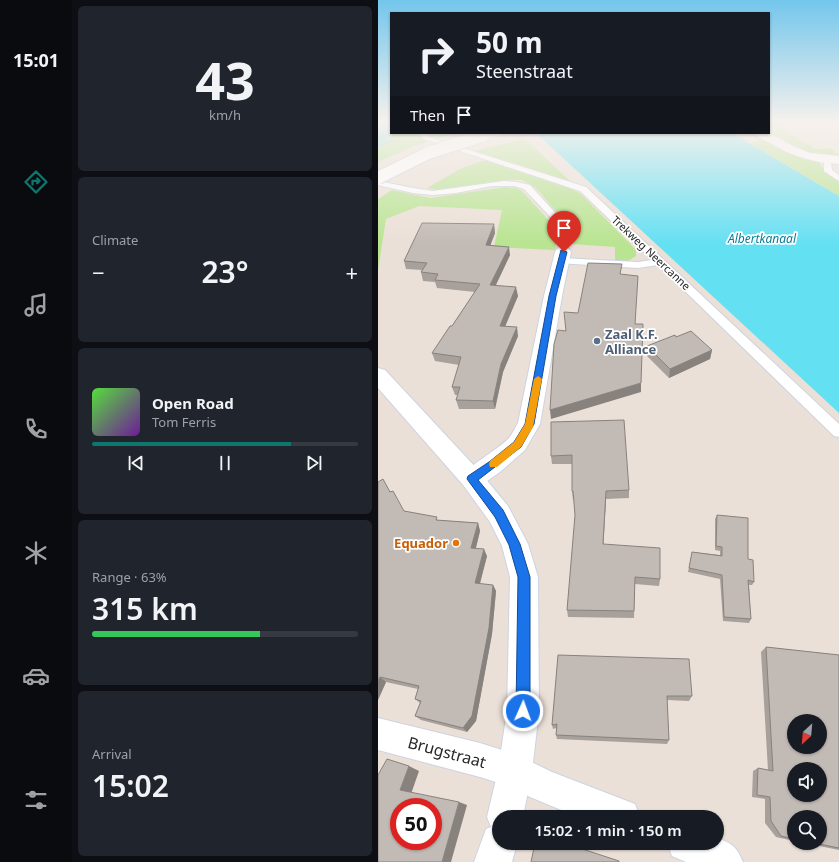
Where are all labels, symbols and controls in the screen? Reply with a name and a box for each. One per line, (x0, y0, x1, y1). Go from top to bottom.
text: 50 m (476, 23, 543, 61)
icon: right (410, 28, 462, 80)
text: 43 (195, 44, 255, 115)
text: 15:01 (13, 48, 59, 72)
text: Steenstraat (476, 59, 573, 83)
icon: arrive (453, 104, 475, 126)
text: Then (410, 105, 445, 125)
text: km/h (209, 106, 241, 124)
icon: directions (22, 168, 50, 196)
pin (547, 211, 581, 252)
street label: Trekweg Neercanne (609, 212, 694, 293)
icon: arrive (553, 217, 575, 239)
water label: Albertkanaal (727, 230, 797, 247)
text: Climate (92, 231, 138, 249)
text: 23° (201, 251, 249, 292)
text: − (92, 257, 105, 287)
text: + (345, 257, 358, 287)
icon: music (22, 291, 50, 319)
place label: Zaal K.F. Alliance (605, 325, 658, 358)
marker: Zaal K.F. Alliance (592, 336, 602, 346)
text: Open Road (152, 393, 234, 413)
text: Tom Ferris (152, 413, 216, 431)
icon: phone (22, 415, 50, 443)
icon: previous (125, 452, 147, 474)
icon: pause (214, 452, 236, 474)
icon: next (303, 452, 325, 474)
place label: Equador (394, 534, 448, 552)
marker: Equador (451, 538, 461, 548)
icon: climate (22, 539, 50, 567)
text: Range · 63% (92, 568, 167, 586)
text: 315 km (92, 588, 198, 629)
icon: car (22, 662, 50, 690)
position arrow (502, 690, 544, 732)
north arrow (787, 714, 827, 754)
map controls (787, 714, 827, 850)
street label: Brugstraat (405, 731, 489, 773)
text: Arrival (92, 745, 132, 763)
button: sound (787, 762, 827, 802)
text: 15:02 (92, 765, 169, 806)
icon: filters (22, 786, 50, 814)
speed limit sign: 50 (390, 798, 442, 850)
button: search (787, 810, 827, 850)
text: 15:02 · 1 min · 150 m (534, 820, 682, 840)

